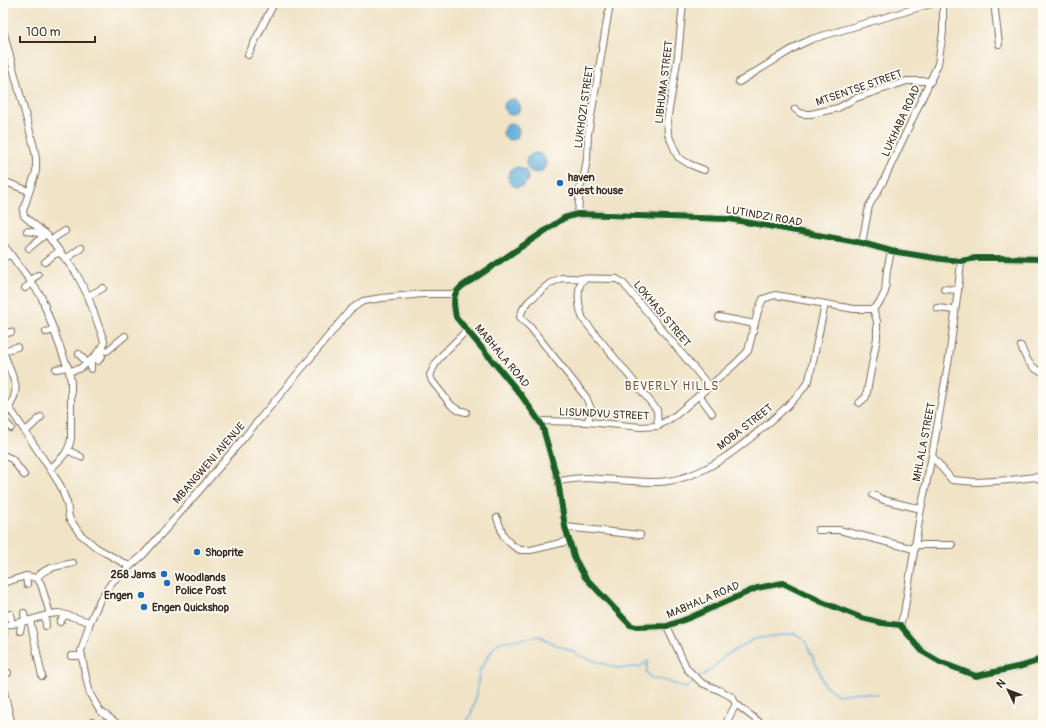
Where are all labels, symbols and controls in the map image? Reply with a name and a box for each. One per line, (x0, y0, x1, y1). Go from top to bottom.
scale bar (20, 18, 95, 44)
text: 100 m (26, 25, 61, 40)
street label: LIBHUMA STREET (652, 40, 676, 124)
street label: LUKHOZI STREET (572, 65, 596, 149)
street label: MTSENTSE STREET (814, 67, 904, 109)
street label: LUKHABA ROAD (879, 83, 923, 159)
place label: haven guest house (568, 171, 624, 197)
marker: haven guest house (555, 178, 565, 188)
street label: LUTINDZI ROAD (725, 203, 803, 229)
street label: LOKHASI STREET (631, 278, 693, 350)
street label: MABHALA ROAD (472, 322, 532, 390)
district label: BEVERLY HILLS (625, 379, 719, 394)
street label: MOBA STREET (715, 401, 775, 453)
street label: MHLALA STREET (910, 401, 938, 483)
street label: LISUNDVU STREET (559, 405, 649, 423)
street label: MBANGWENI AVENUE (170, 420, 248, 506)
place label: Shoprite (205, 546, 244, 559)
marker: Shoprite (192, 547, 202, 557)
place label: 268 Jams (111, 568, 156, 581)
marker: 268 Jams (159, 569, 169, 579)
place label: Woodlands Police Post (175, 571, 227, 597)
marker: Woodlands Police Post (162, 578, 172, 588)
street label: MABHALA ROAD (664, 579, 742, 621)
place label: Engen (104, 589, 133, 602)
marker: Engen (136, 590, 146, 600)
place label: Engen Quickshop (152, 601, 229, 614)
marker: Engen Quickshop (139, 602, 149, 612)
north arrow (988, 670, 1028, 710)
text: N (994, 676, 1009, 691)

